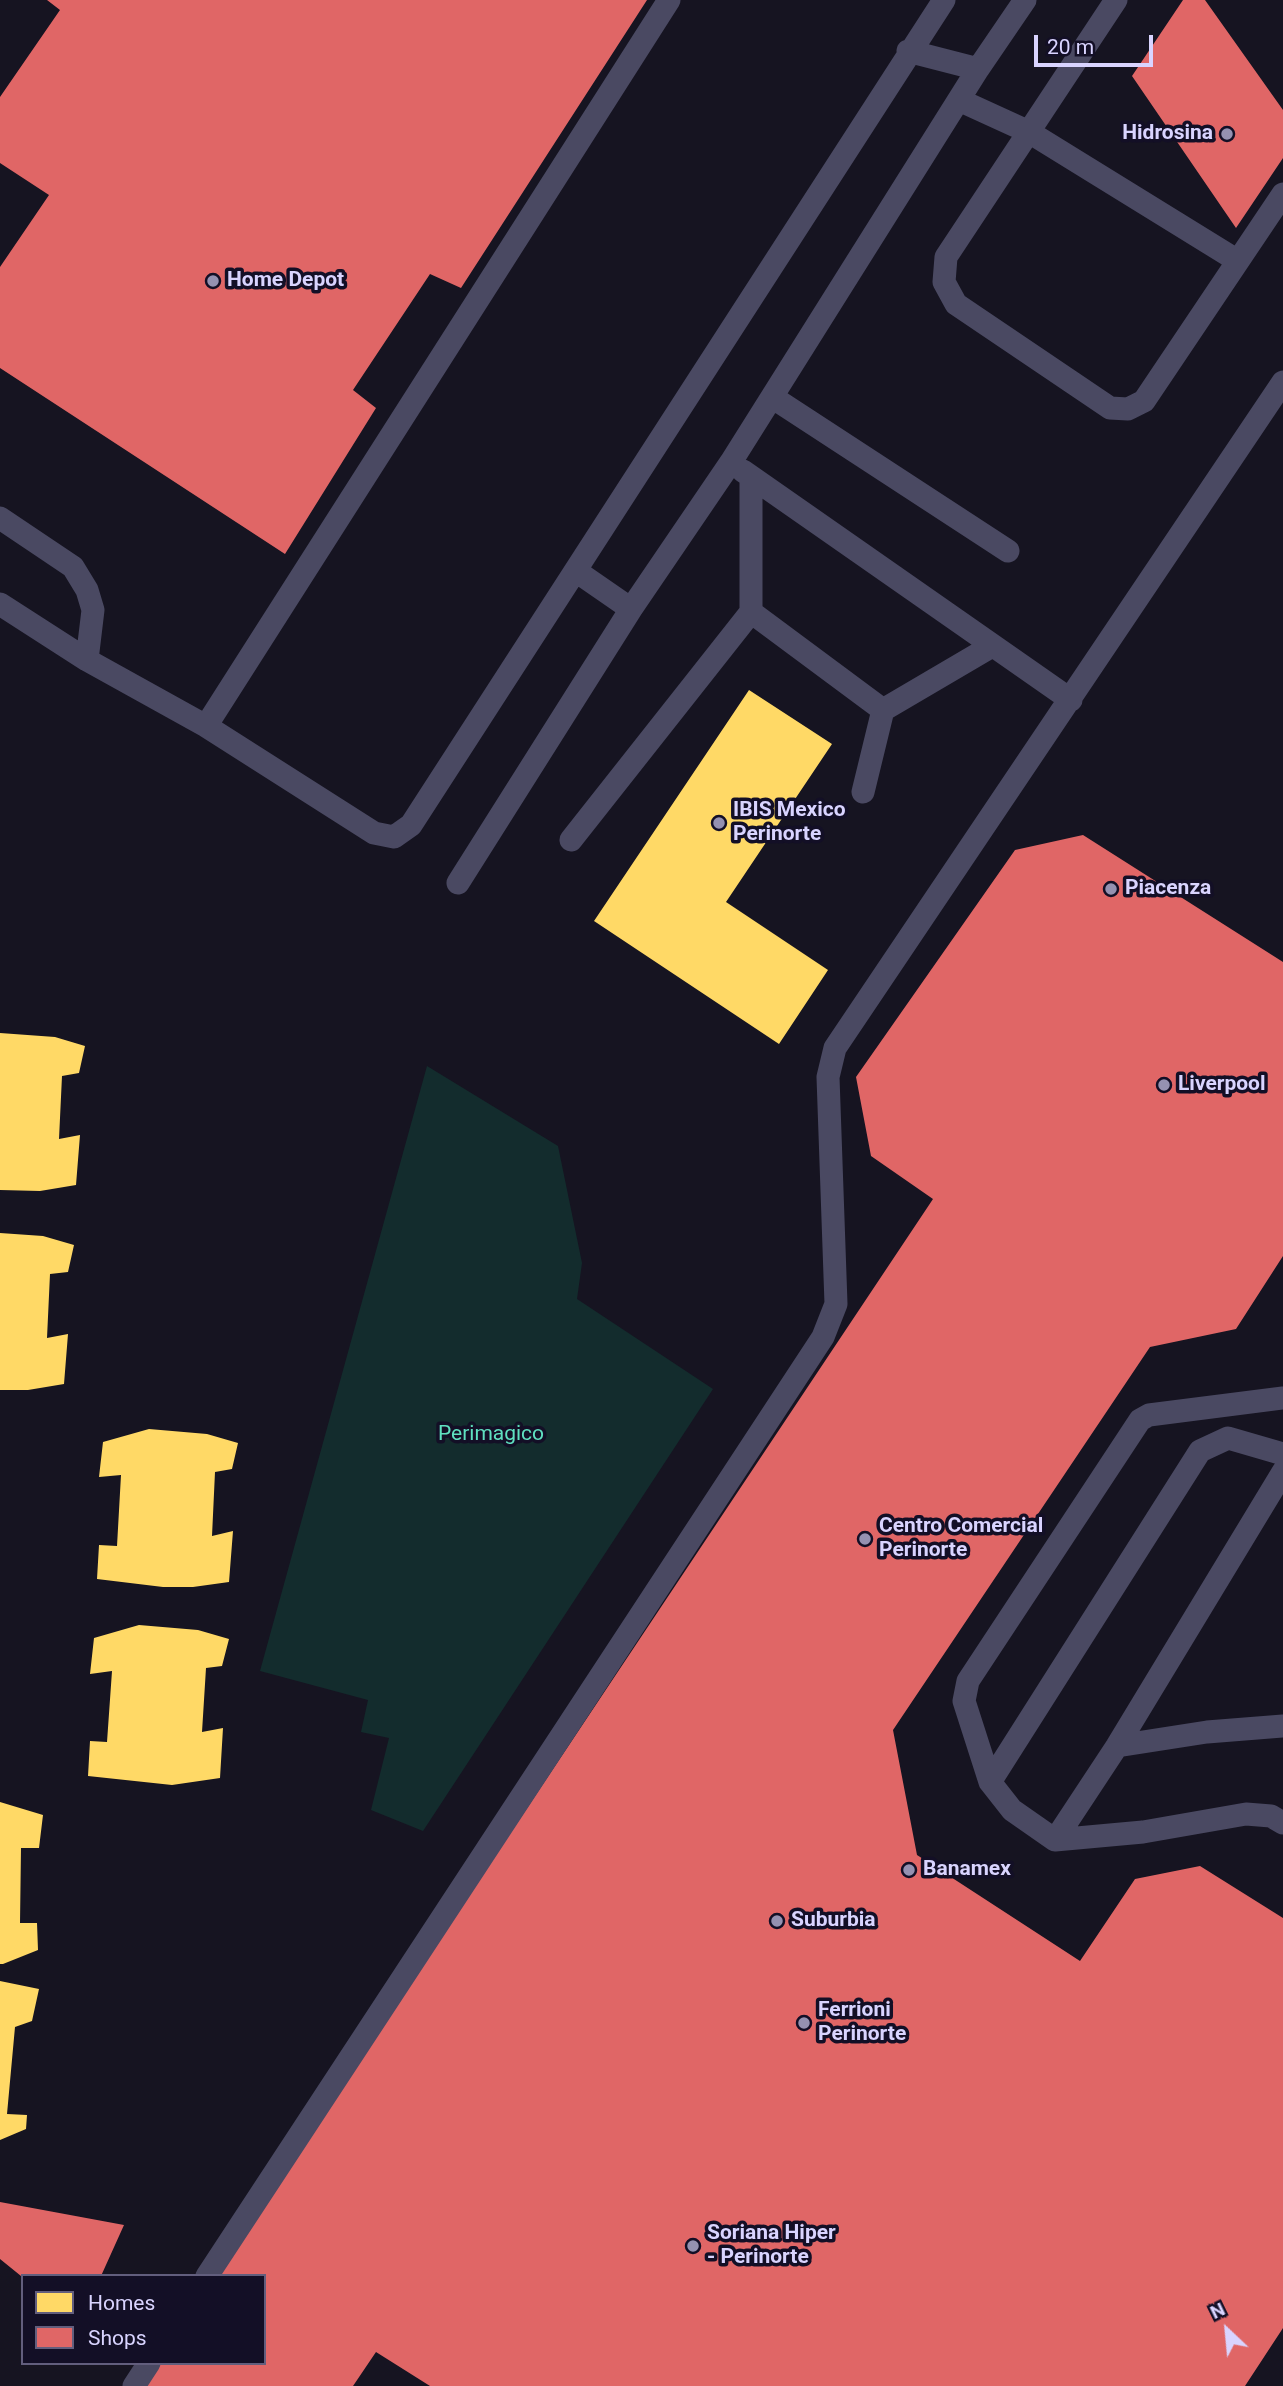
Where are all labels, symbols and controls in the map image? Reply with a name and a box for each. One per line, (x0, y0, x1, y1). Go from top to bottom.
scale bar (1038, 21, 1157, 65)
text: 20 m (1047, 35, 1094, 59)
place label: Hidrosina (1122, 121, 1213, 147)
marker: Hidrosina (1219, 126, 1235, 142)
place label: Home Depot (227, 268, 344, 294)
marker: Home Depot (205, 273, 221, 289)
place label: IBIS Mexico Perinorte (733, 798, 846, 848)
marker: IBIS Mexico Perinorte (711, 815, 727, 831)
place label: Piacenza (1125, 876, 1211, 902)
marker: Piacenza (1103, 881, 1119, 897)
place label: Liverpool (1178, 1072, 1266, 1098)
marker: Liverpool (1156, 1077, 1172, 1093)
park label: Perimagico (438, 1422, 544, 1448)
place label: Centro Comercial Perinorte (879, 1514, 1043, 1564)
marker: Centro Comercial Perinorte (857, 1531, 873, 1547)
place label: Banamex (923, 1857, 1011, 1883)
marker: Banamex (901, 1862, 917, 1878)
place label: Suburbia (791, 1908, 876, 1934)
marker: Suburbia (769, 1913, 785, 1929)
place label: Ferrioni Perinorte (818, 1998, 906, 2048)
marker: Ferrioni Perinorte (796, 2015, 812, 2031)
place label: Soriana Hiper - Perinorte (707, 2221, 836, 2271)
marker: Soriana Hiper - Perinorte (685, 2238, 701, 2254)
legend (21, 2274, 266, 2365)
text: Homes (88, 2291, 155, 2315)
north arrow (1192, 2295, 1262, 2365)
text: N (1207, 2297, 1229, 2324)
text: Shops (88, 2326, 147, 2350)

